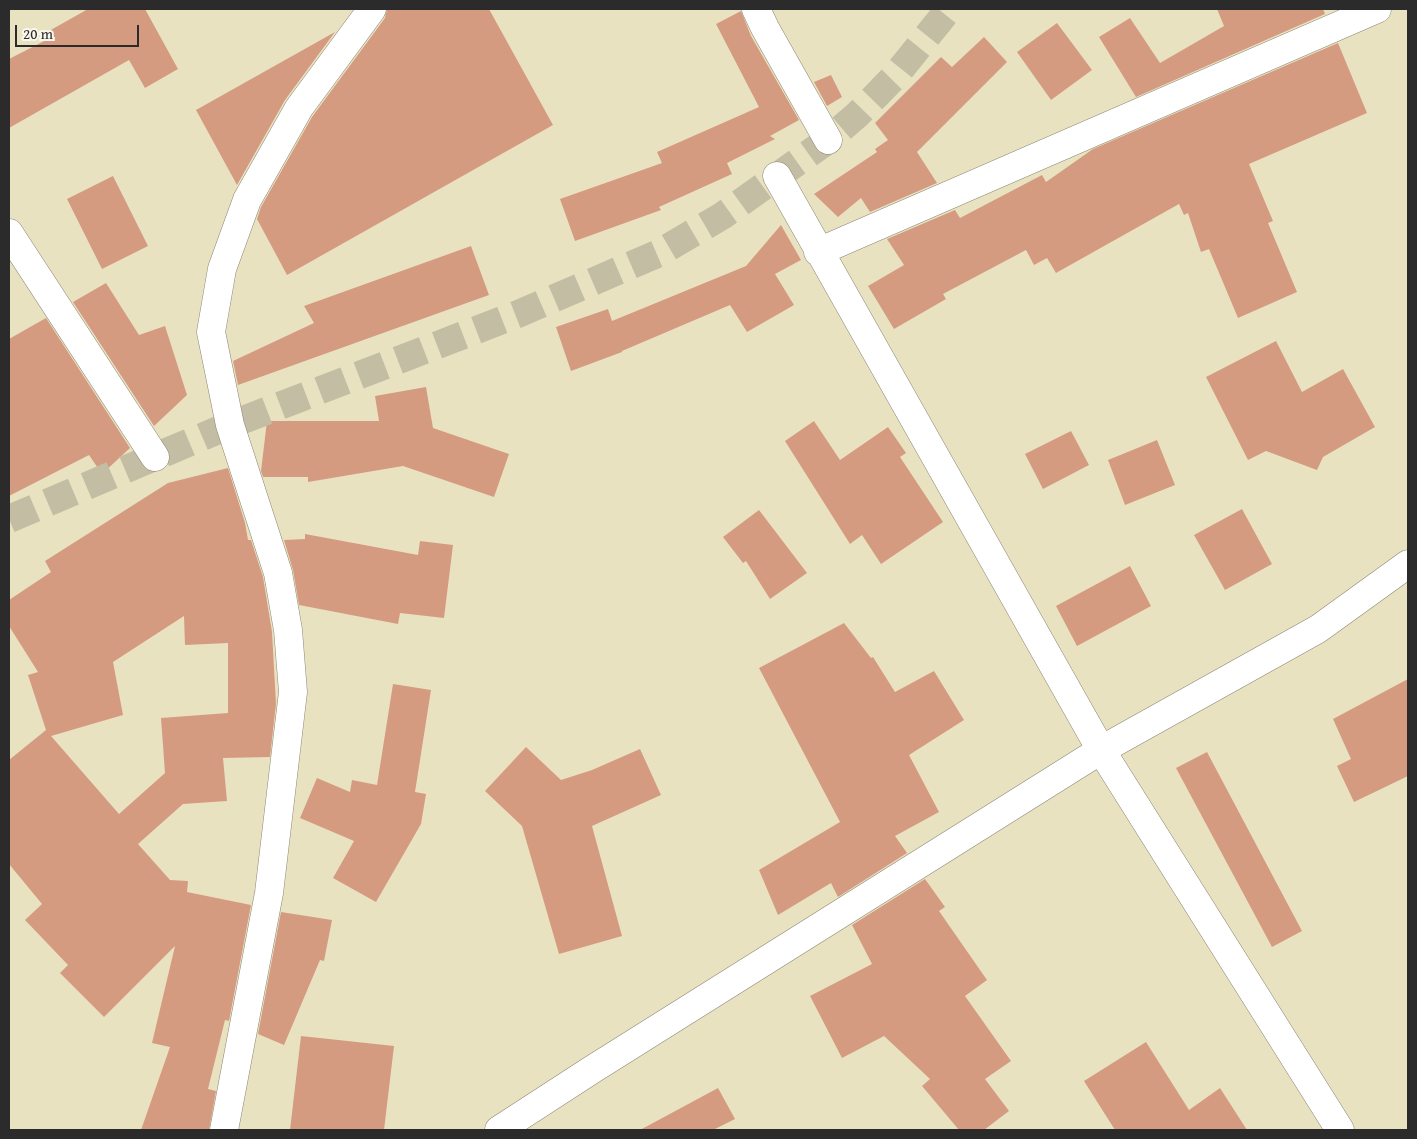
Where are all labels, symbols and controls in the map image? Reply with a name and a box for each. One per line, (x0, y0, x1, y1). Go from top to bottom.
scale bar (18, 15, 141, 47)
text: 20 m (23, 23, 53, 44)

